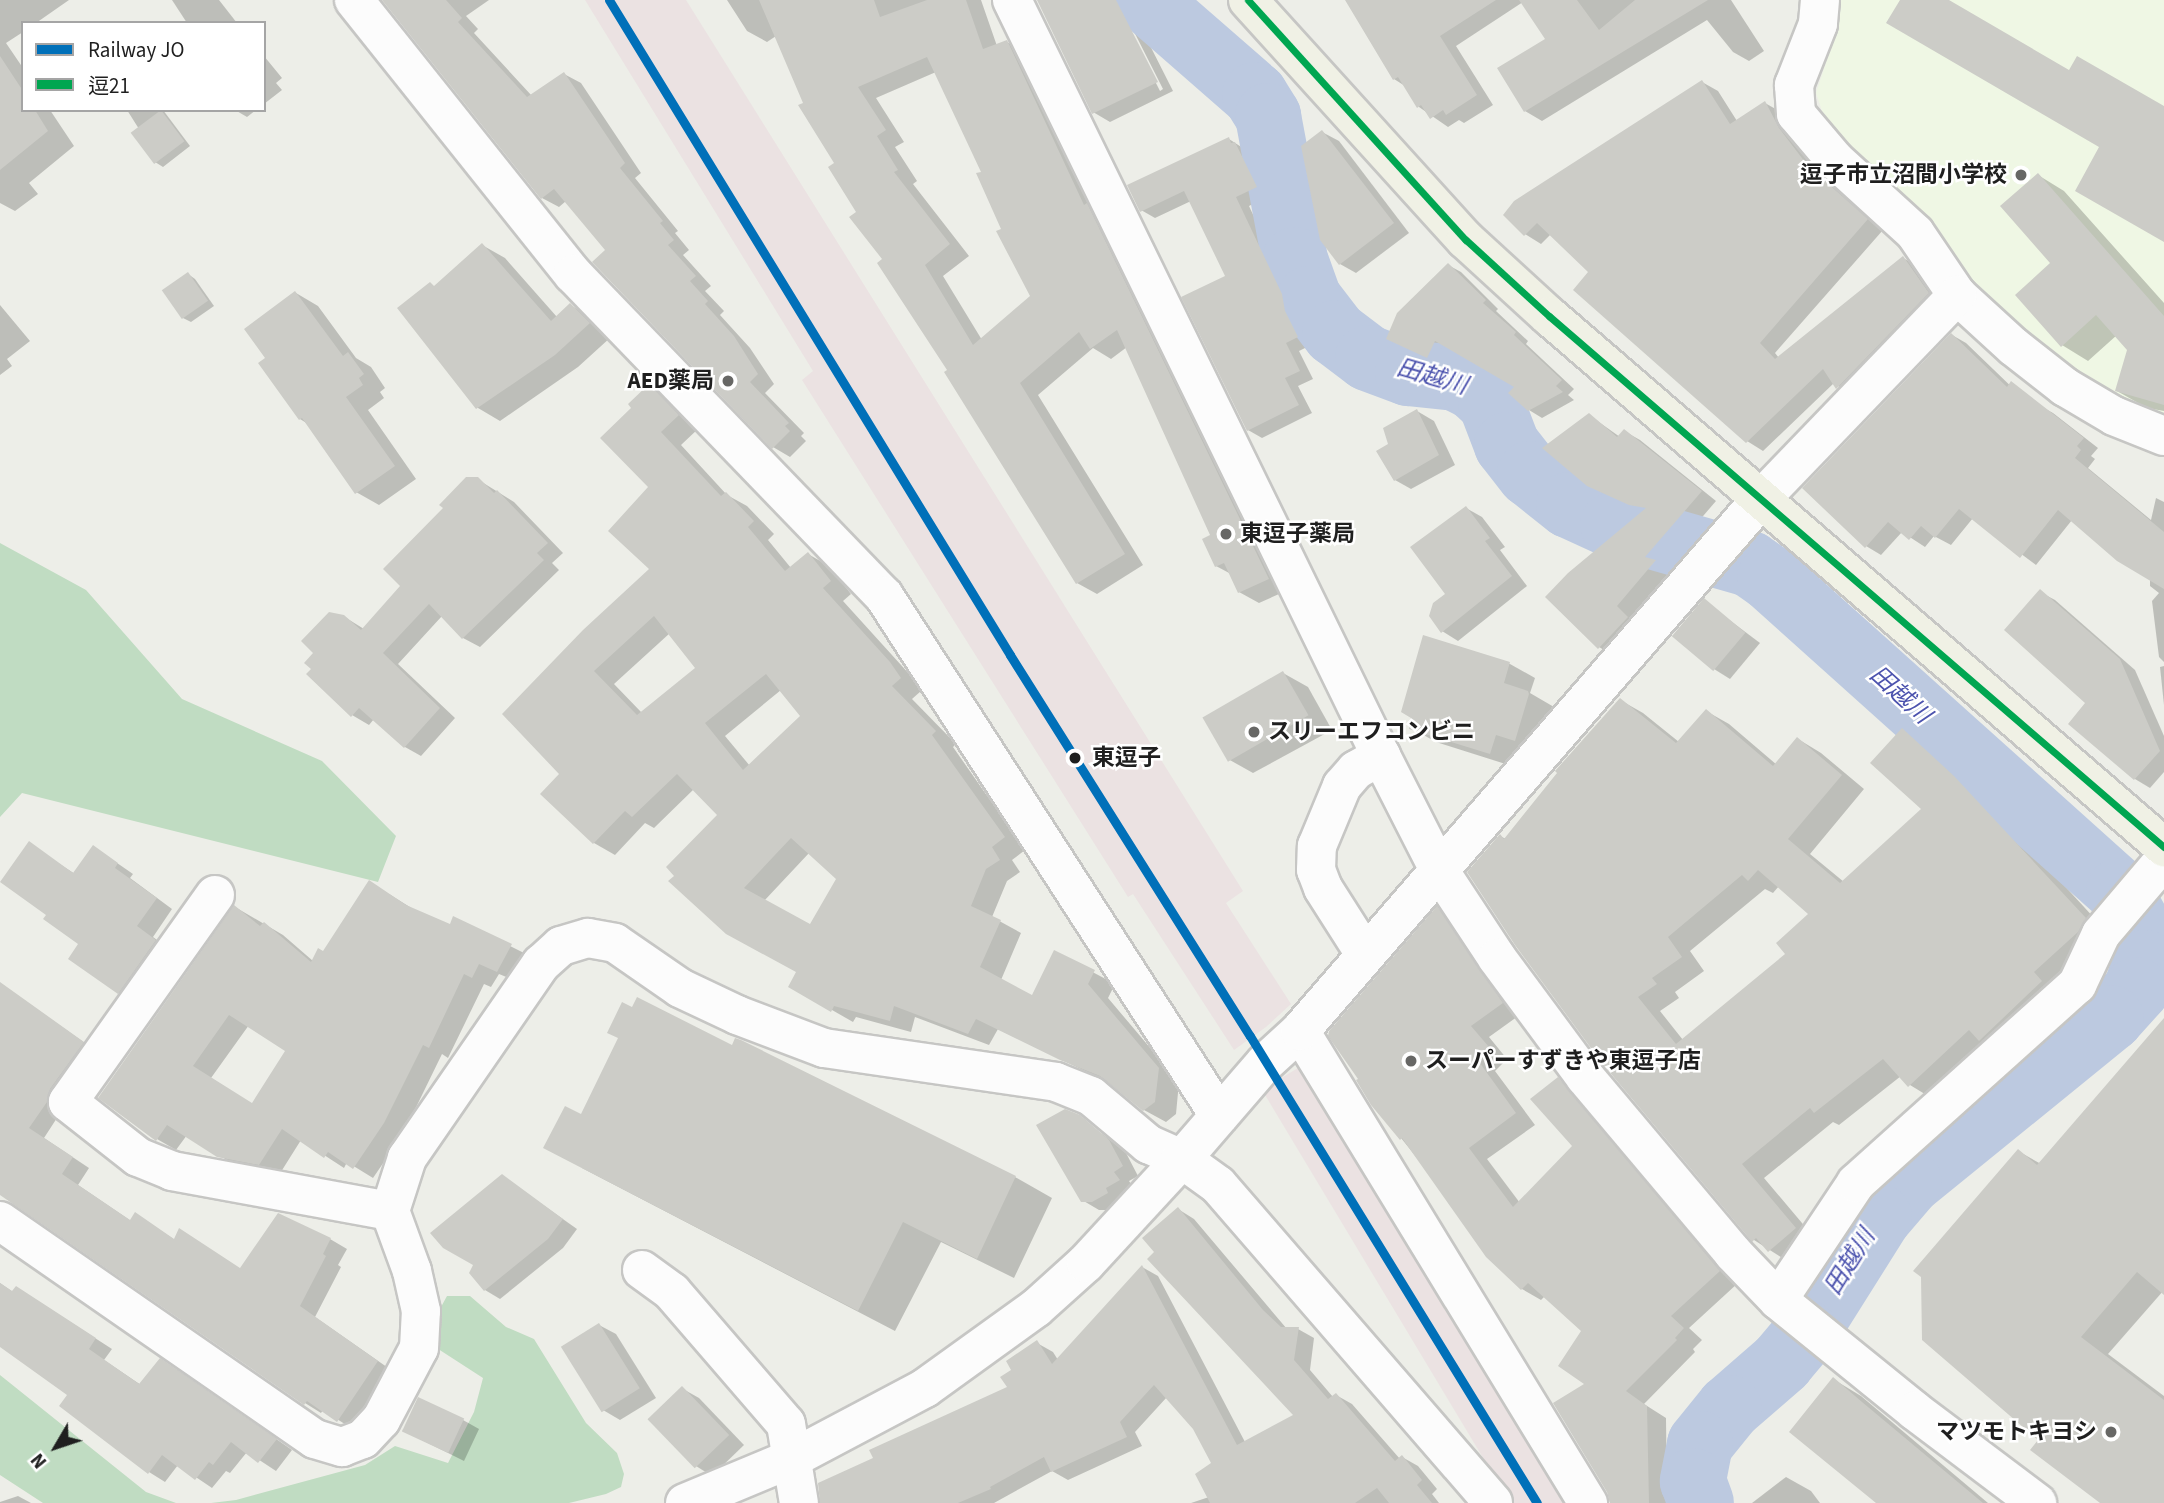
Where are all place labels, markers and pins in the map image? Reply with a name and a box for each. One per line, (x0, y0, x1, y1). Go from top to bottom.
place label: 逗子市立沼間小学校 (1800, 161, 2007, 189)
marker: 逗子市立沼間小学校 (2013, 167, 2029, 183)
place label: AED薬局 (628, 367, 714, 395)
marker: AED薬局 (720, 373, 736, 389)
place label: 東逗子薬局 (1240, 520, 1355, 548)
marker: 東逗子薬局 (1218, 526, 1234, 542)
place label: スリーエフコンビニ (1268, 718, 1475, 746)
marker: スリーエフコンビニ (1246, 724, 1262, 740)
place label: 東逗子 (1092, 744, 1161, 772)
marker: 東逗子 (1064, 747, 1086, 769)
place label: スーパーすずきや東逗子店 (1425, 1047, 1701, 1075)
marker: スーパーすずきや東逗子店 (1403, 1053, 1419, 1069)
place label: マツモトキヨシ (1936, 1418, 2097, 1446)
marker: マツモトキヨシ (2103, 1424, 2119, 1440)

